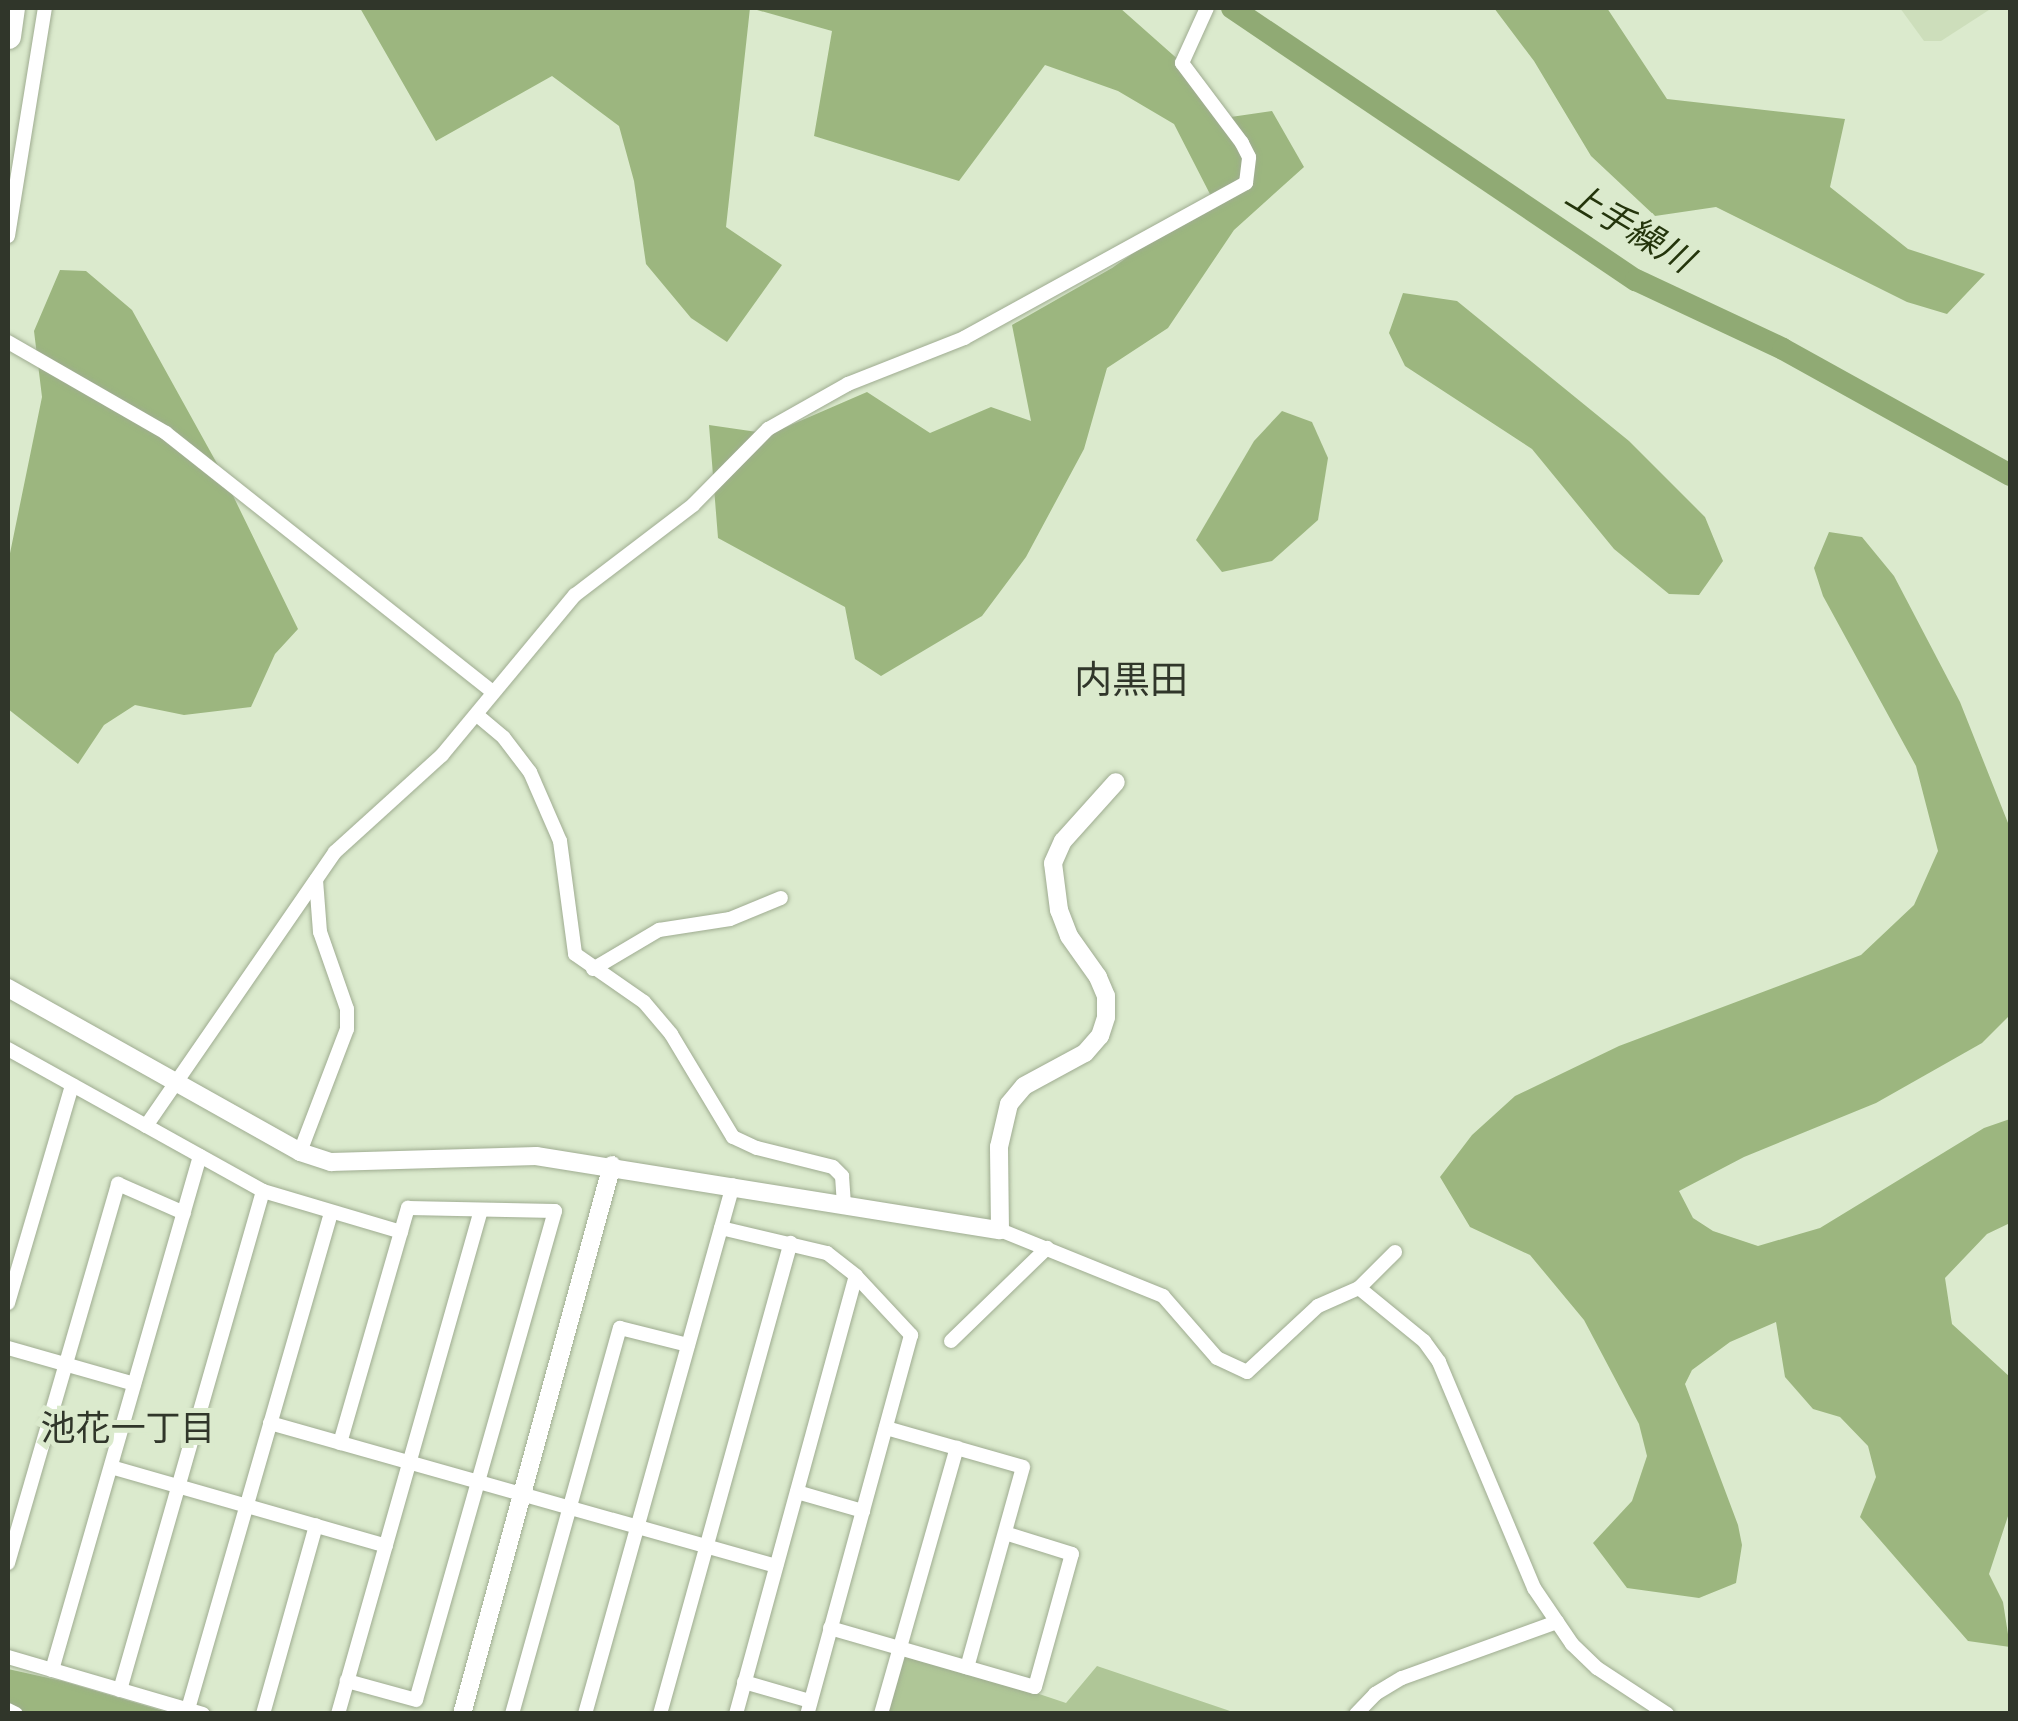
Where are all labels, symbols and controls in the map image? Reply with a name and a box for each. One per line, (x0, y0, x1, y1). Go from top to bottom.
water label: 上手繰川 (1558, 174, 1700, 282)
district label: 内黒田 (1074, 659, 1188, 705)
district label: 池花一丁目 (41, 1408, 215, 1450)

